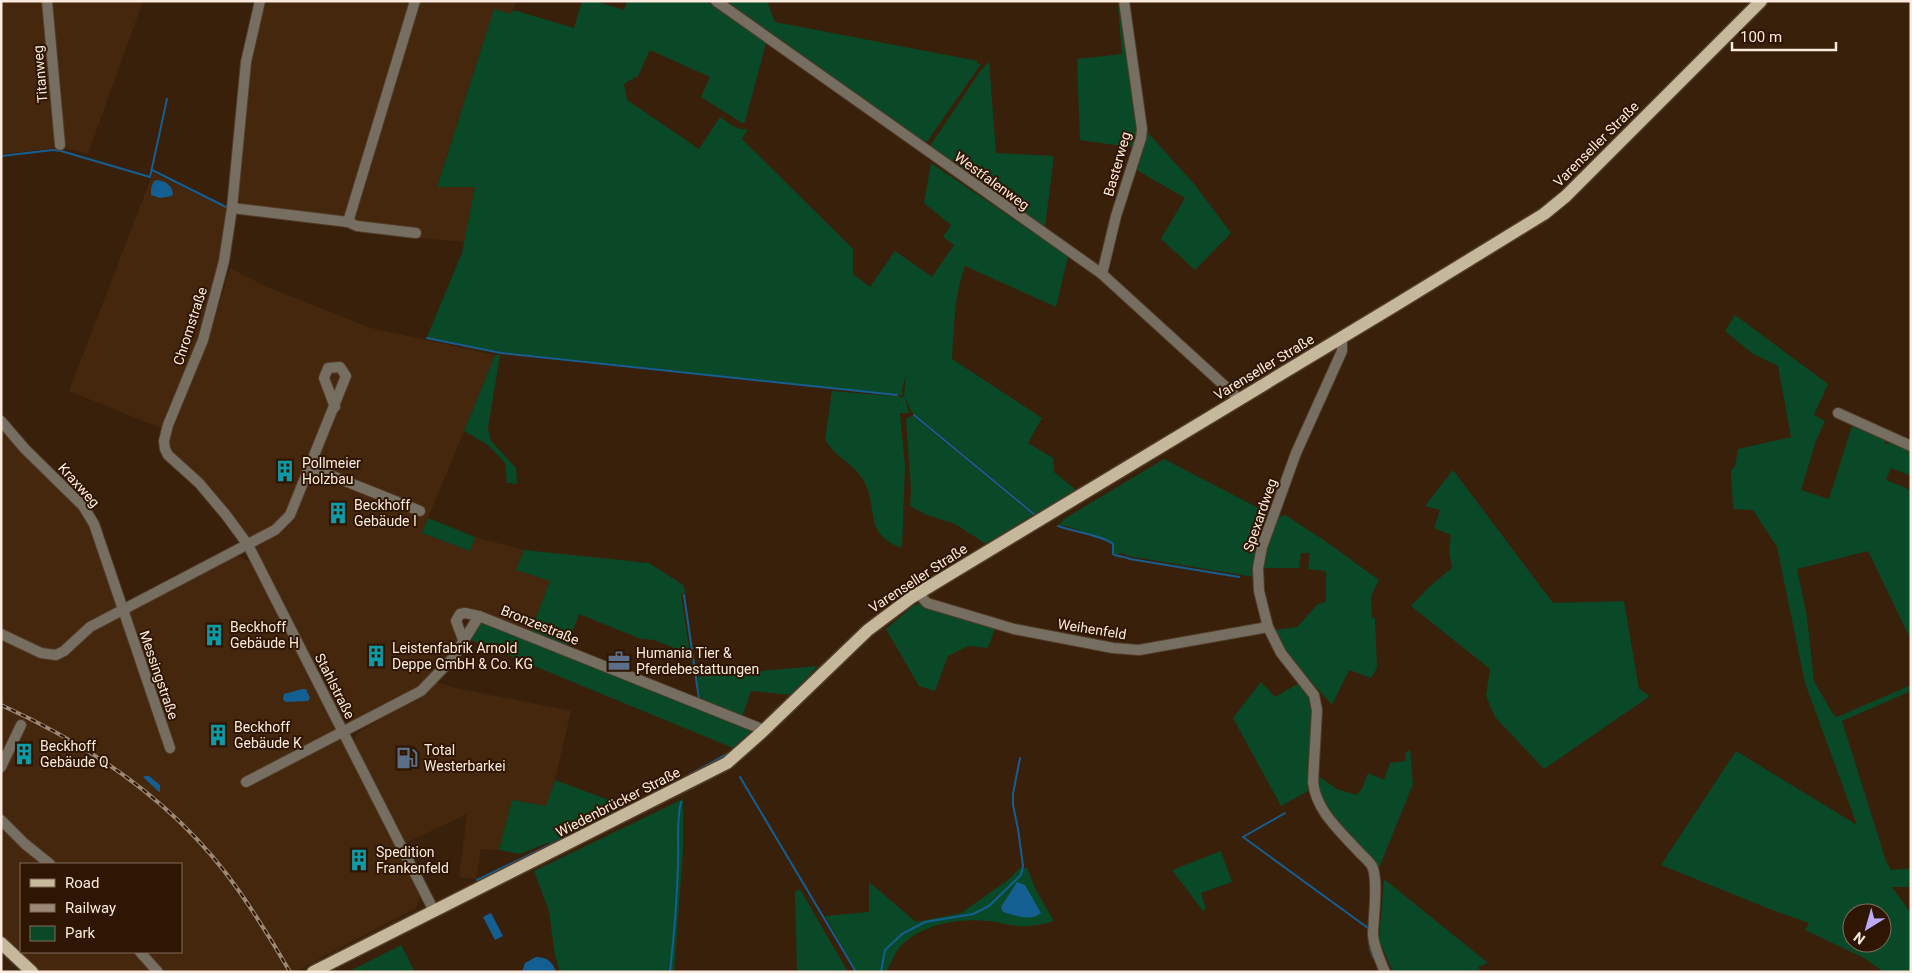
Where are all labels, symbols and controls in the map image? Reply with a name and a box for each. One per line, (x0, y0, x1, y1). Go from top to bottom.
scale bar (1732, 20, 1836, 52)
text: 100 m (1740, 28, 1782, 46)
street label: Titanweg (30, 45, 50, 103)
street label: Varenseller Straße (1550, 98, 1642, 190)
street label: Basterweg (1100, 130, 1134, 198)
street label: Westfalenweg (952, 149, 1032, 213)
street label: Chromstraße (170, 285, 210, 367)
street label: Varenseller Straße (1211, 331, 1317, 403)
place label: Pollmeier Holzbau (302, 455, 361, 487)
building icon: Pollmeier Holzbau (272, 458, 298, 484)
street label: Kraxweg (55, 460, 103, 510)
street label: Spexardweg (1240, 476, 1280, 554)
place label: Beckhoff Gebäude I (354, 497, 417, 529)
building icon: Beckhoff Gebäude I (325, 500, 351, 526)
street label: Varenseller Straße (866, 540, 970, 616)
street label: Bronzestraße (499, 602, 581, 648)
street label: Weihenfeld (1057, 616, 1127, 642)
place label: Beckhoff Gebäude H (230, 619, 299, 651)
building icon: Beckhoff Gebäude H (201, 622, 227, 648)
street label: Messingstraße (136, 629, 182, 721)
place label: Leistenfabrik Arnold Deppe GmbH & Co. KG (392, 640, 533, 672)
building icon: Leistenfabrik Arnold Deppe GmbH & Co. KG (363, 643, 389, 669)
place label: Humania Tier & Pferdebestattungen (636, 645, 759, 677)
office icon: Humania Tier & Pferdebestattungen (606, 648, 632, 674)
street label: Stahlstraße (312, 651, 358, 721)
place label: Beckhoff Gebäude K (234, 719, 302, 751)
building icon: Beckhoff Gebäude K (205, 722, 231, 748)
place label: Beckhoff Gebäude Q (40, 738, 109, 770)
building icon: Beckhoff Gebäude Q (11, 741, 37, 767)
place label: Total Westerbarkei (424, 742, 506, 774)
fuel station icon: Total Westerbarkei (394, 745, 420, 771)
street label: Wiedenbrücker Straße (553, 764, 683, 840)
place label: Spedition Frankenfeld (376, 844, 449, 876)
building icon: Spedition Frankenfeld (346, 847, 372, 873)
legend (20, 863, 182, 953)
text: Road (65, 874, 99, 892)
text: Railway (65, 899, 116, 917)
north arrow (1842, 903, 1892, 953)
text: Park (65, 924, 96, 942)
text: N (1850, 929, 1868, 948)

